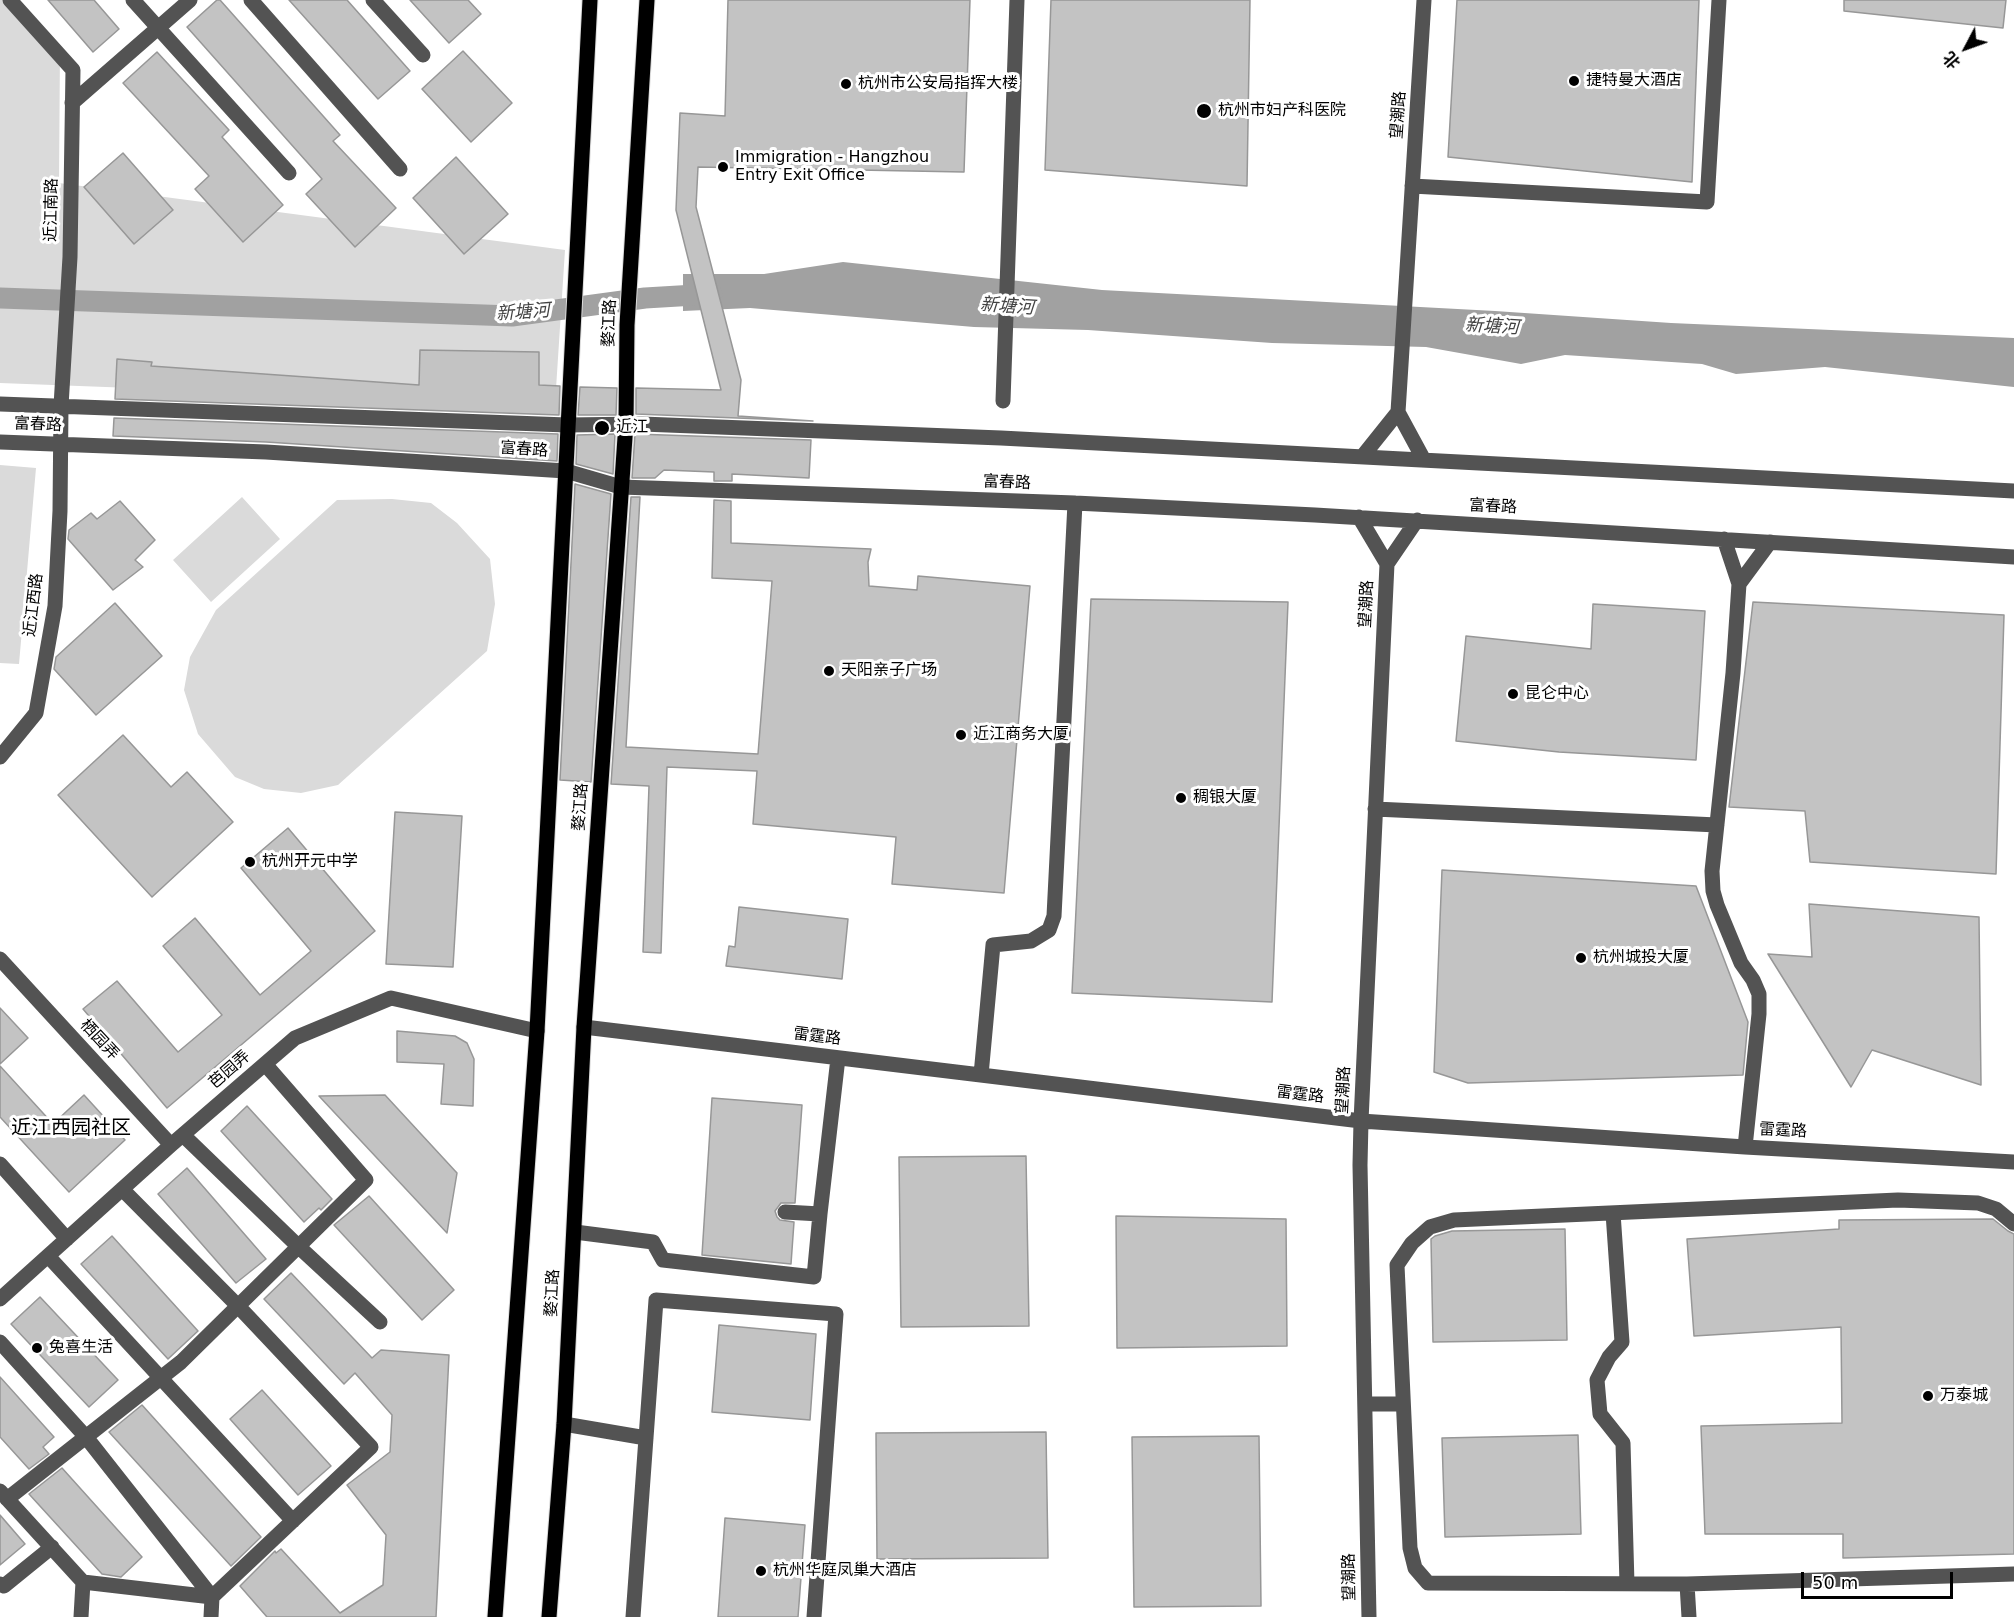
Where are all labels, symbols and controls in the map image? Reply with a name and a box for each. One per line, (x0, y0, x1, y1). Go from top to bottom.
north arrow (1936, 18, 1996, 78)
text: 北 (1940, 48, 1964, 72)
place label: 捷特曼大酒店 (1586, 71, 1682, 91)
place label: 杭州市公安局指挥大楼 (858, 74, 1018, 94)
marker: 捷特曼大酒店 (1567, 74, 1581, 88)
marker: 杭州市公安局指挥大楼 (839, 77, 853, 91)
street label: 望潮路 (1388, 90, 1410, 140)
place label: 杭州市妇产科医院 (1218, 101, 1346, 121)
marker: 杭州市妇产科医院 (1195, 102, 1213, 120)
place label: Immigration - Hangzhou Entry Exit Office (735, 148, 929, 186)
marker: Immigration - Hangzhou Entry Exit Office (716, 160, 730, 174)
street label: 近江南路 (42, 178, 62, 242)
water label: 新塘河 (979, 294, 1035, 320)
street label: 婺江路 (600, 299, 620, 347)
water label: 新塘河 (495, 300, 551, 326)
water label: 新塘河 (1464, 315, 1520, 339)
street label: 富春路 (14, 415, 62, 435)
place label: 近江 (616, 418, 648, 438)
marker: 近江 (593, 419, 611, 437)
street label: 富春路 (499, 439, 549, 461)
street label: 富春路 (983, 473, 1031, 493)
street label: 富春路 (1469, 496, 1517, 518)
street label: 近江西路 (21, 572, 47, 638)
street label: 望潮路 (1356, 580, 1378, 628)
place label: 天阳亲子广场 (841, 661, 937, 681)
marker: 天阳亲子广场 (822, 664, 836, 678)
place label: 昆仑中心 (1525, 684, 1589, 704)
marker: 昆仑中心 (1506, 687, 1520, 701)
place label: 近江商务大厦 (973, 725, 1069, 745)
marker: 近江商务大厦 (954, 728, 968, 742)
street label: 婺江路 (570, 782, 592, 832)
place label: 稠银大厦 (1193, 788, 1257, 808)
marker: 稠银大厦 (1174, 791, 1188, 805)
place label: 杭州开元中学 (262, 852, 358, 872)
marker: 杭州开元中学 (243, 855, 257, 869)
place label: 杭州城投大厦 (1593, 948, 1689, 968)
marker: 杭州城投大厦 (1574, 951, 1588, 965)
street label: 栖园弄 (76, 1016, 122, 1064)
street label: 雷霆路 (792, 1025, 842, 1049)
street label: 芭园弄 (206, 1047, 254, 1093)
street label: 望潮路 (1333, 1066, 1355, 1114)
street label: 雷霆路 (1275, 1083, 1325, 1107)
district label: 近江西园社区 (11, 1117, 131, 1141)
street label: 雷霆路 (1759, 1120, 1807, 1142)
street label: 婺江路 (542, 1269, 564, 1317)
place label: 兔喜生活 (49, 1338, 113, 1358)
marker: 兔喜生活 (30, 1341, 44, 1355)
place label: 万泰城 (1940, 1386, 1988, 1406)
marker: 万泰城 (1921, 1389, 1935, 1403)
street label: 望潮路 (1340, 1553, 1360, 1601)
scale bar (1804, 1560, 1956, 1598)
place label: 杭州华庭凤巢大酒店 (773, 1561, 917, 1581)
marker: 杭州华庭凤巢大酒店 (754, 1564, 768, 1578)
text: 50 m (1812, 1572, 1858, 1593)

